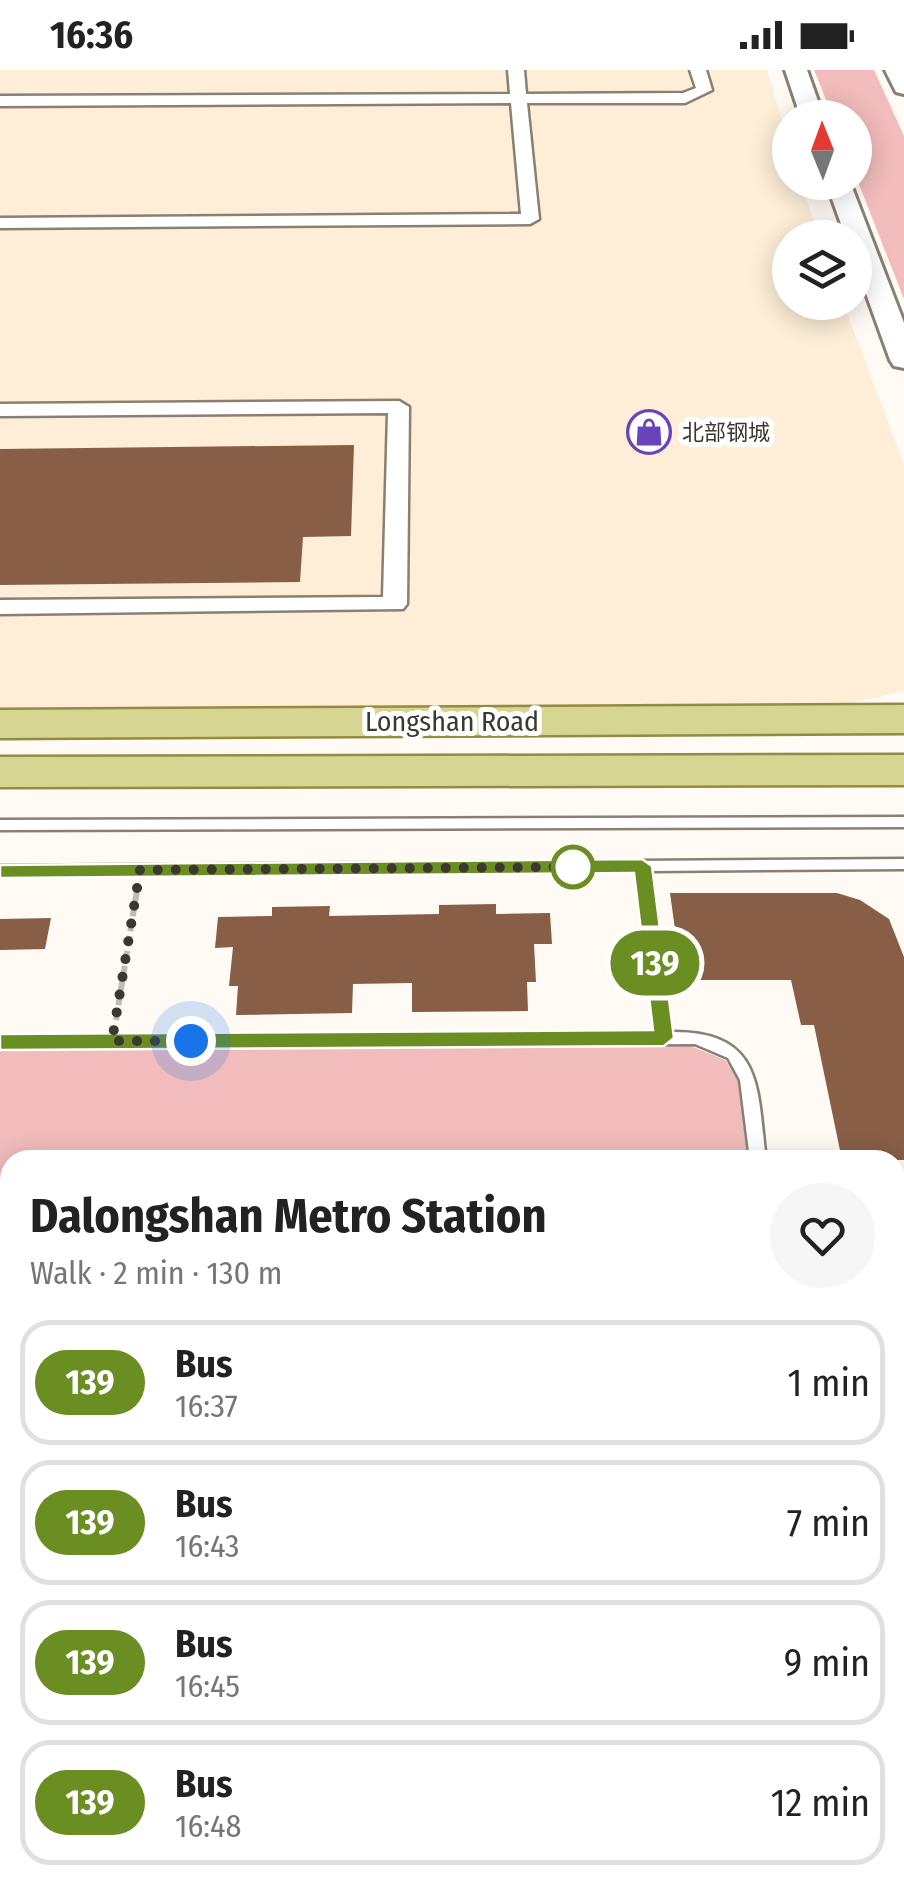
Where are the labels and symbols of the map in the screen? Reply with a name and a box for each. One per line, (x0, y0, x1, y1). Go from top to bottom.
north arrow (772, 100, 872, 200)
shop icon: 北部钢城 (626, 409, 672, 455)
place label: 北部钢城 (682, 419, 770, 446)
street label: Longshan Road (365, 705, 539, 738)
unlabelled marker (552, 846, 594, 888)
line badge: 139 (598, 930, 712, 996)
your location (166, 1016, 216, 1066)

